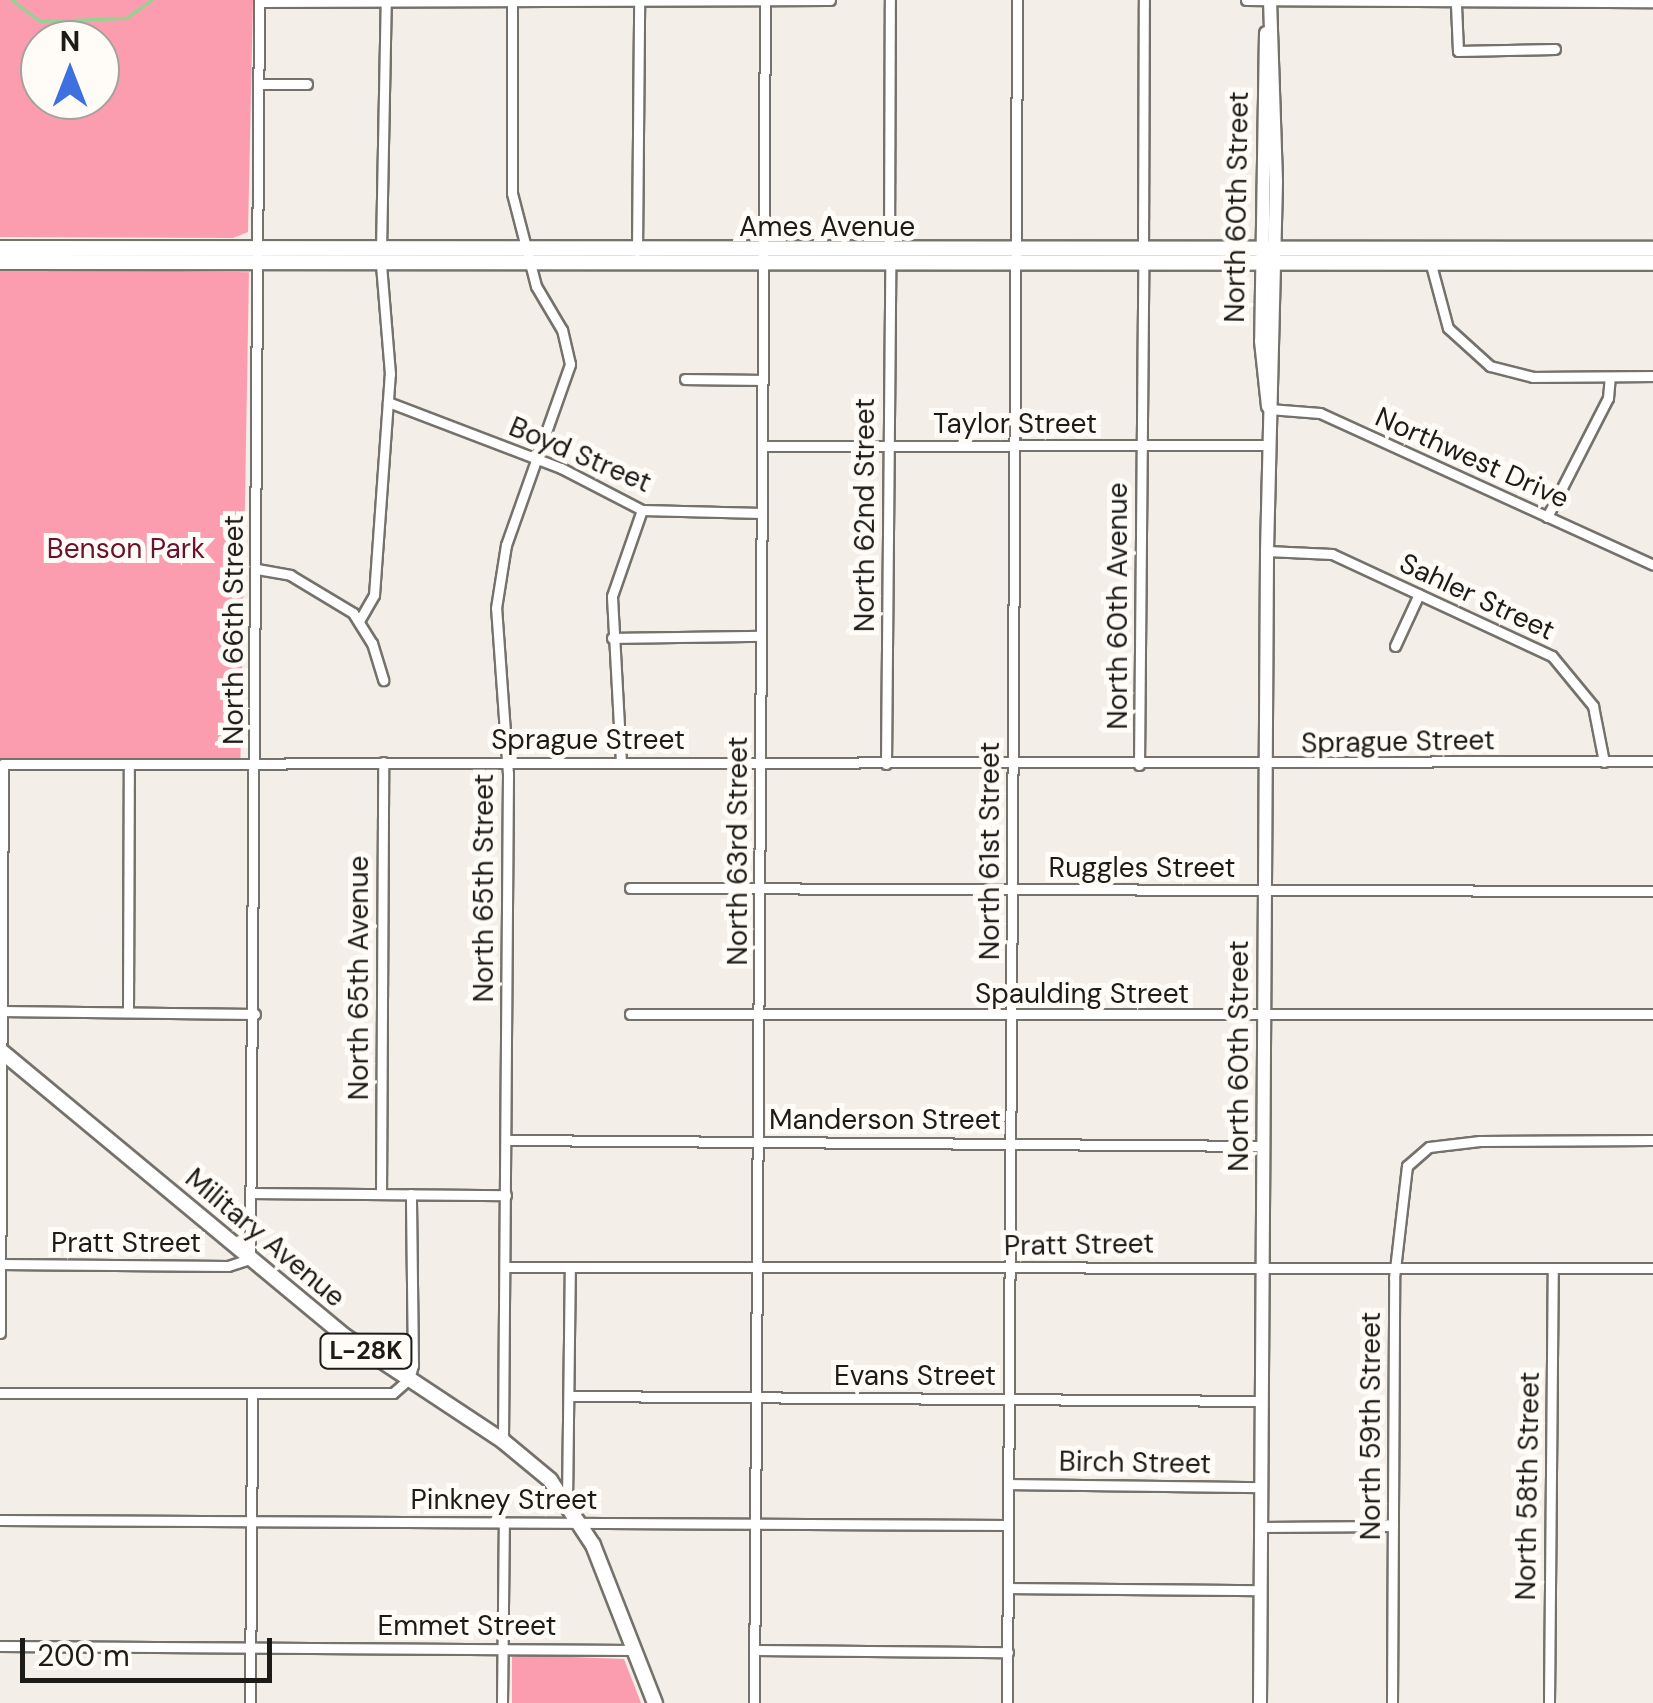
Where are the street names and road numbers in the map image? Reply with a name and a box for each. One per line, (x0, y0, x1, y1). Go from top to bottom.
street label: North 60th Street (1218, 91, 1256, 323)
street label: Ames Avenue (739, 210, 915, 244)
street label: North 62nd Street (848, 398, 882, 632)
street label: Northwest Drive (1370, 400, 1574, 516)
street label: Taylor Street (933, 407, 1097, 441)
street label: Boyd Street (504, 410, 656, 500)
street label: North 60th Avenue (1101, 482, 1135, 730)
street label: North 66th Street (217, 515, 251, 745)
street label: Sahler Street (1394, 547, 1560, 647)
street label: Sprague Street (491, 723, 685, 757)
street label: Sprague Street (1301, 724, 1495, 760)
street label: North 63rd Street (721, 736, 755, 966)
street label: North 61st Street (973, 742, 1007, 960)
street label: North 65th Street (467, 774, 501, 1002)
street label: Ruggles Street (1049, 851, 1235, 885)
street label: North 65th Avenue (342, 856, 376, 1100)
street label: North 60th Street (1222, 940, 1256, 1172)
street label: Spaulding Street (975, 977, 1189, 1011)
street label: Manderson Street (769, 1103, 1001, 1137)
street label: Military Avenue (178, 1162, 352, 1314)
street label: Pratt Street (51, 1226, 201, 1260)
street label: Pratt Street (1004, 1227, 1154, 1263)
street label: North 59th Street (1354, 1312, 1388, 1540)
road number: L-28K (318, 1331, 414, 1371)
street label: Evans Street (834, 1359, 996, 1393)
street label: North 58th Street (1509, 1371, 1547, 1601)
street label: Birch Street (1059, 1445, 1211, 1481)
street label: Pinkney Street (411, 1483, 597, 1517)
street label: Emmet Street (378, 1609, 556, 1643)

